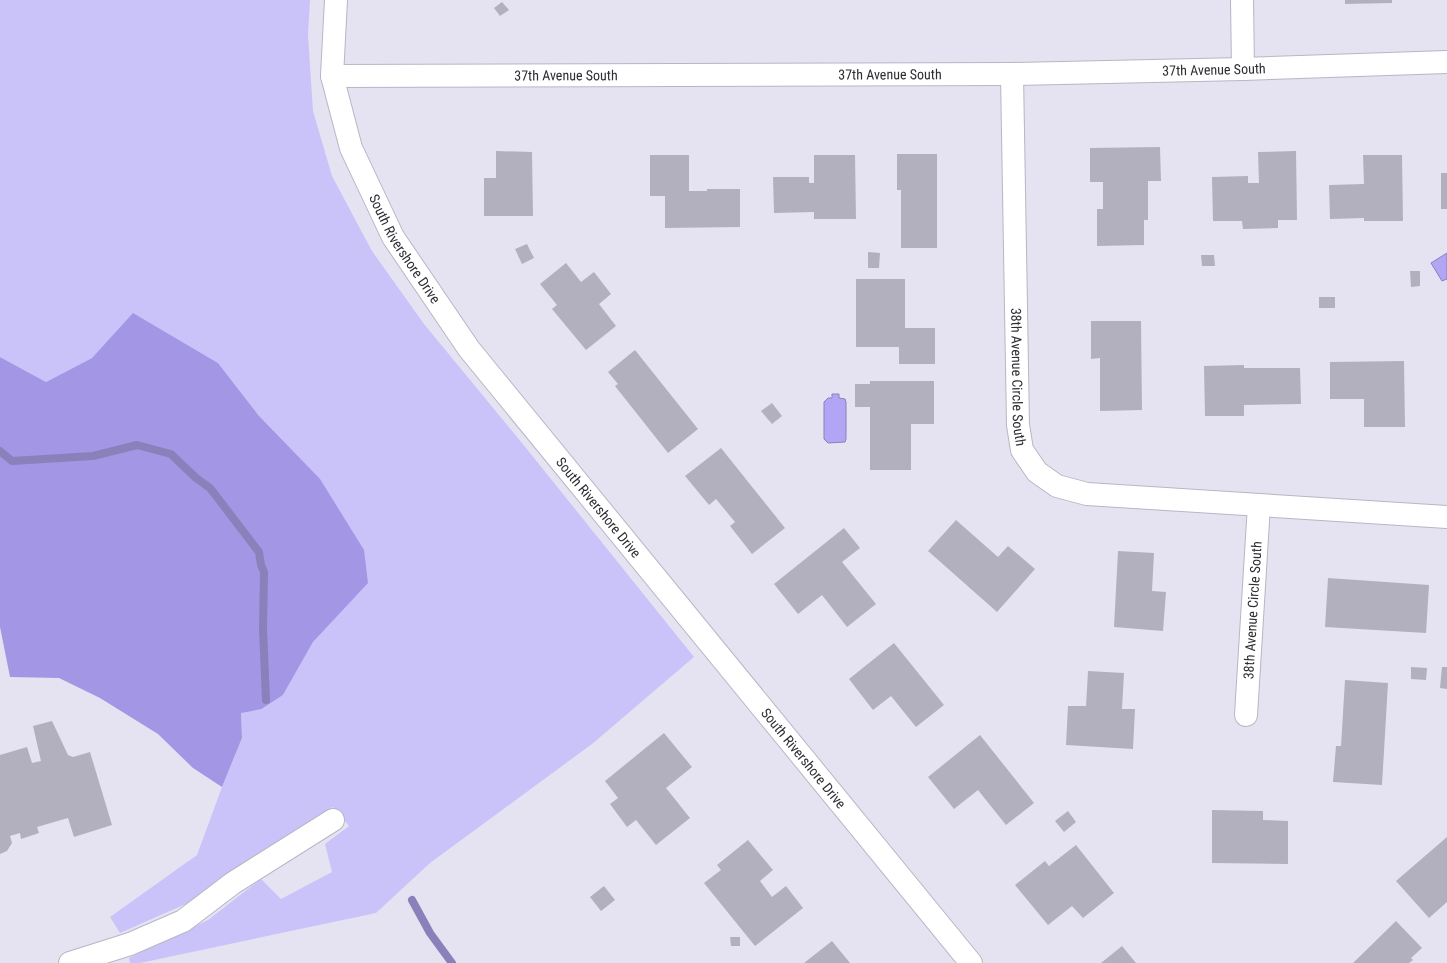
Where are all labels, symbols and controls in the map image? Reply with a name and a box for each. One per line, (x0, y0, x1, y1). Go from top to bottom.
street label: 37th Avenue South (1162, 60, 1266, 79)
street label: 37th Avenue South (838, 66, 942, 83)
street label: 37th Avenue South (514, 67, 618, 83)
street label: South Rivershore Drive (366, 192, 444, 307)
street label: 38th Avenue Circle South (1008, 308, 1029, 447)
street label: South Rivershore Drive (553, 454, 644, 561)
street label: 38th Avenue Circle South (1240, 541, 1265, 680)
street label: South Rivershore Drive (758, 705, 850, 812)

